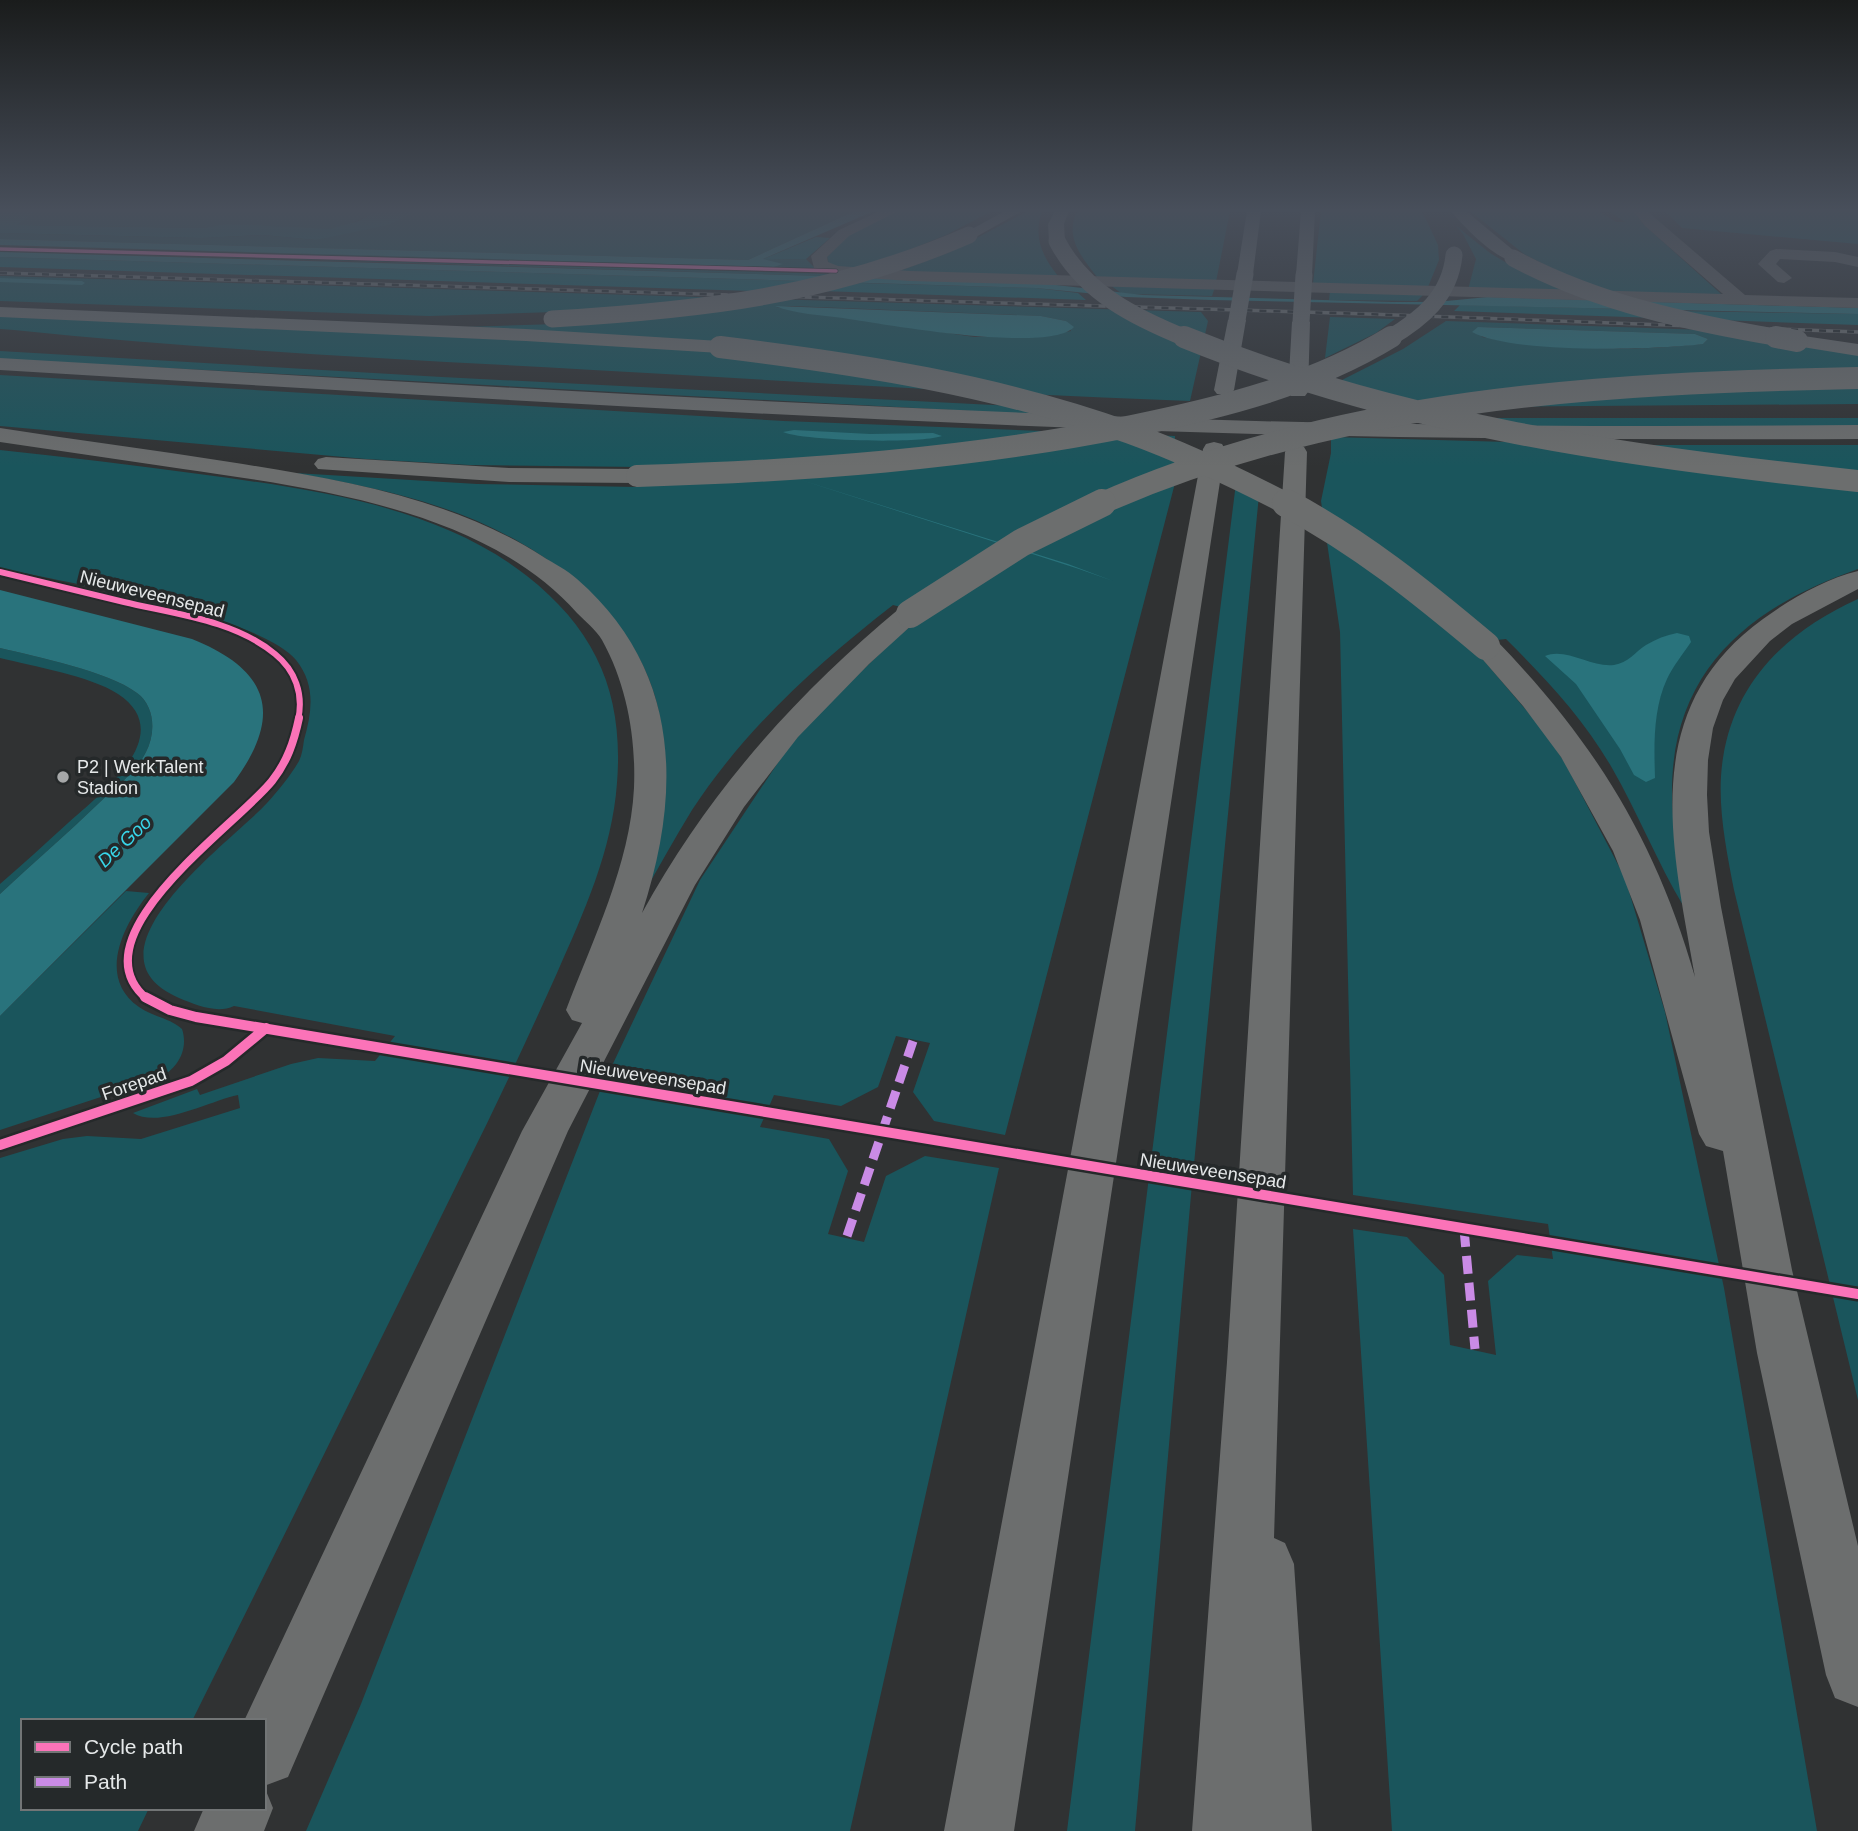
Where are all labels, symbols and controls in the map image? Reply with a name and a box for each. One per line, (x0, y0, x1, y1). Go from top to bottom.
street label: Nieuweveensepad (78, 566, 226, 622)
place label: P2 | WerkTalent Stadion (77, 757, 203, 798)
marker: P2 | WerkTalent Stadion (55, 769, 71, 785)
water label: De Goo (93, 811, 155, 871)
street label: Nieuweveensepad (578, 1056, 728, 1098)
street label: Forepad (99, 1064, 169, 1104)
street label: Nieuweveensepad (1138, 1150, 1288, 1192)
legend (21, 1719, 266, 1810)
text: Cycle path (84, 1735, 183, 1758)
text: Path (84, 1770, 127, 1793)

